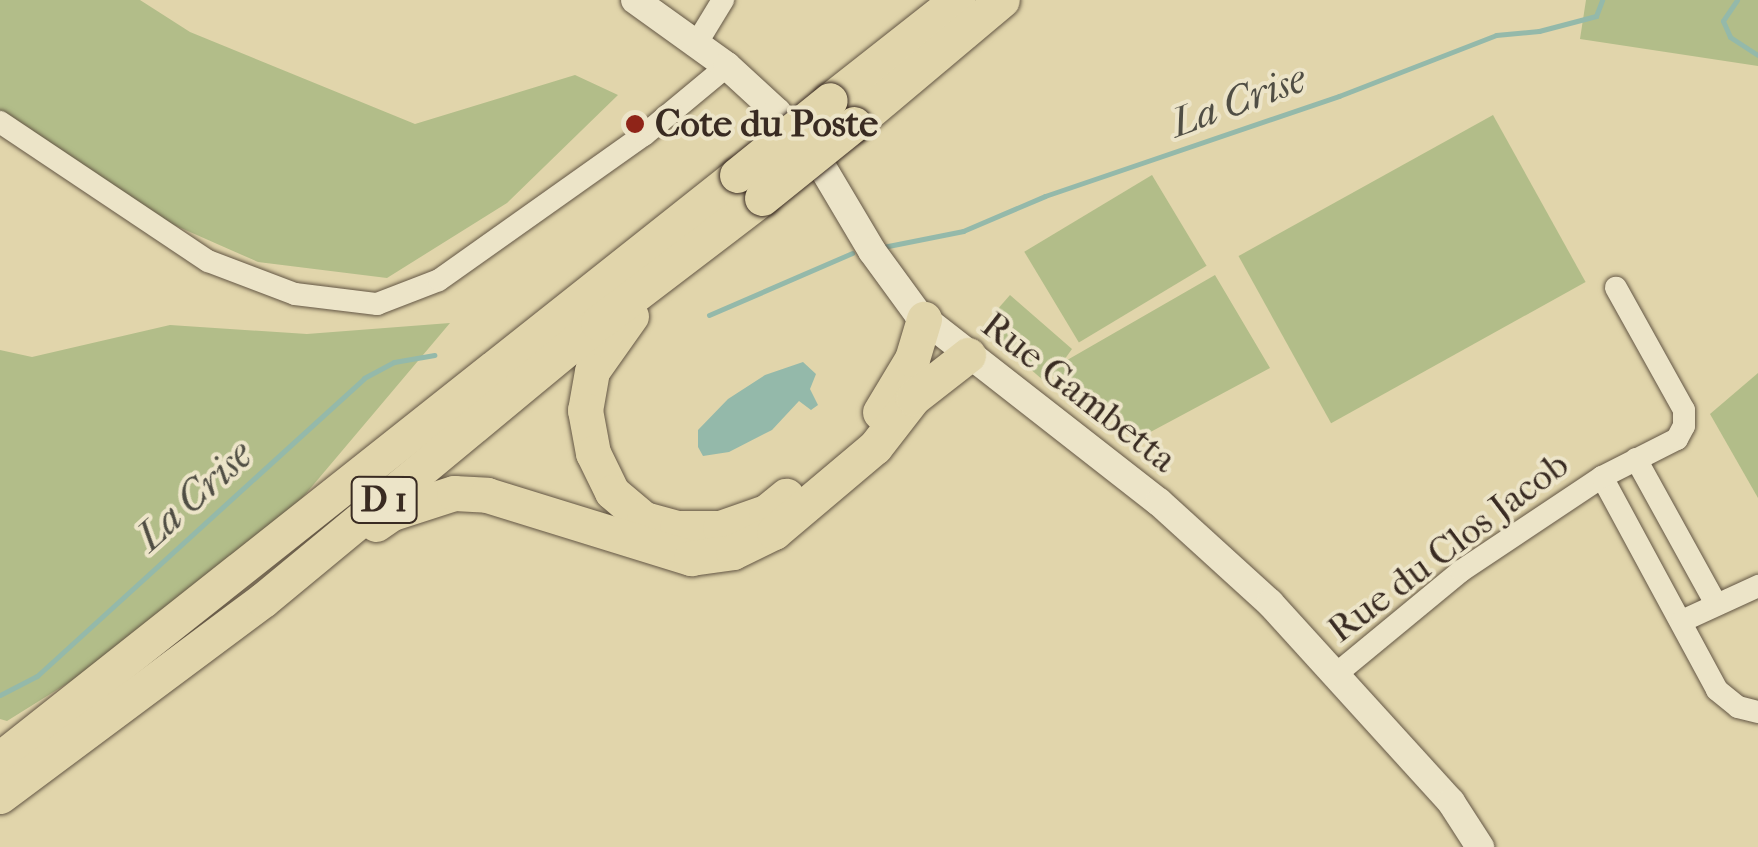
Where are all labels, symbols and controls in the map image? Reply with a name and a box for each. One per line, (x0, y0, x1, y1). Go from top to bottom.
water label: La Crise (1164, 55, 1312, 147)
place label: Cote du Poste (655, 101, 878, 147)
marker: Cote du Poste (624, 113, 646, 135)
street label: Rue Gambetta (973, 302, 1185, 482)
water label: La Crise (126, 431, 262, 561)
street label: Rue du Clos Jacob (1319, 442, 1577, 652)
road number: D 1 (349, 470, 419, 530)

